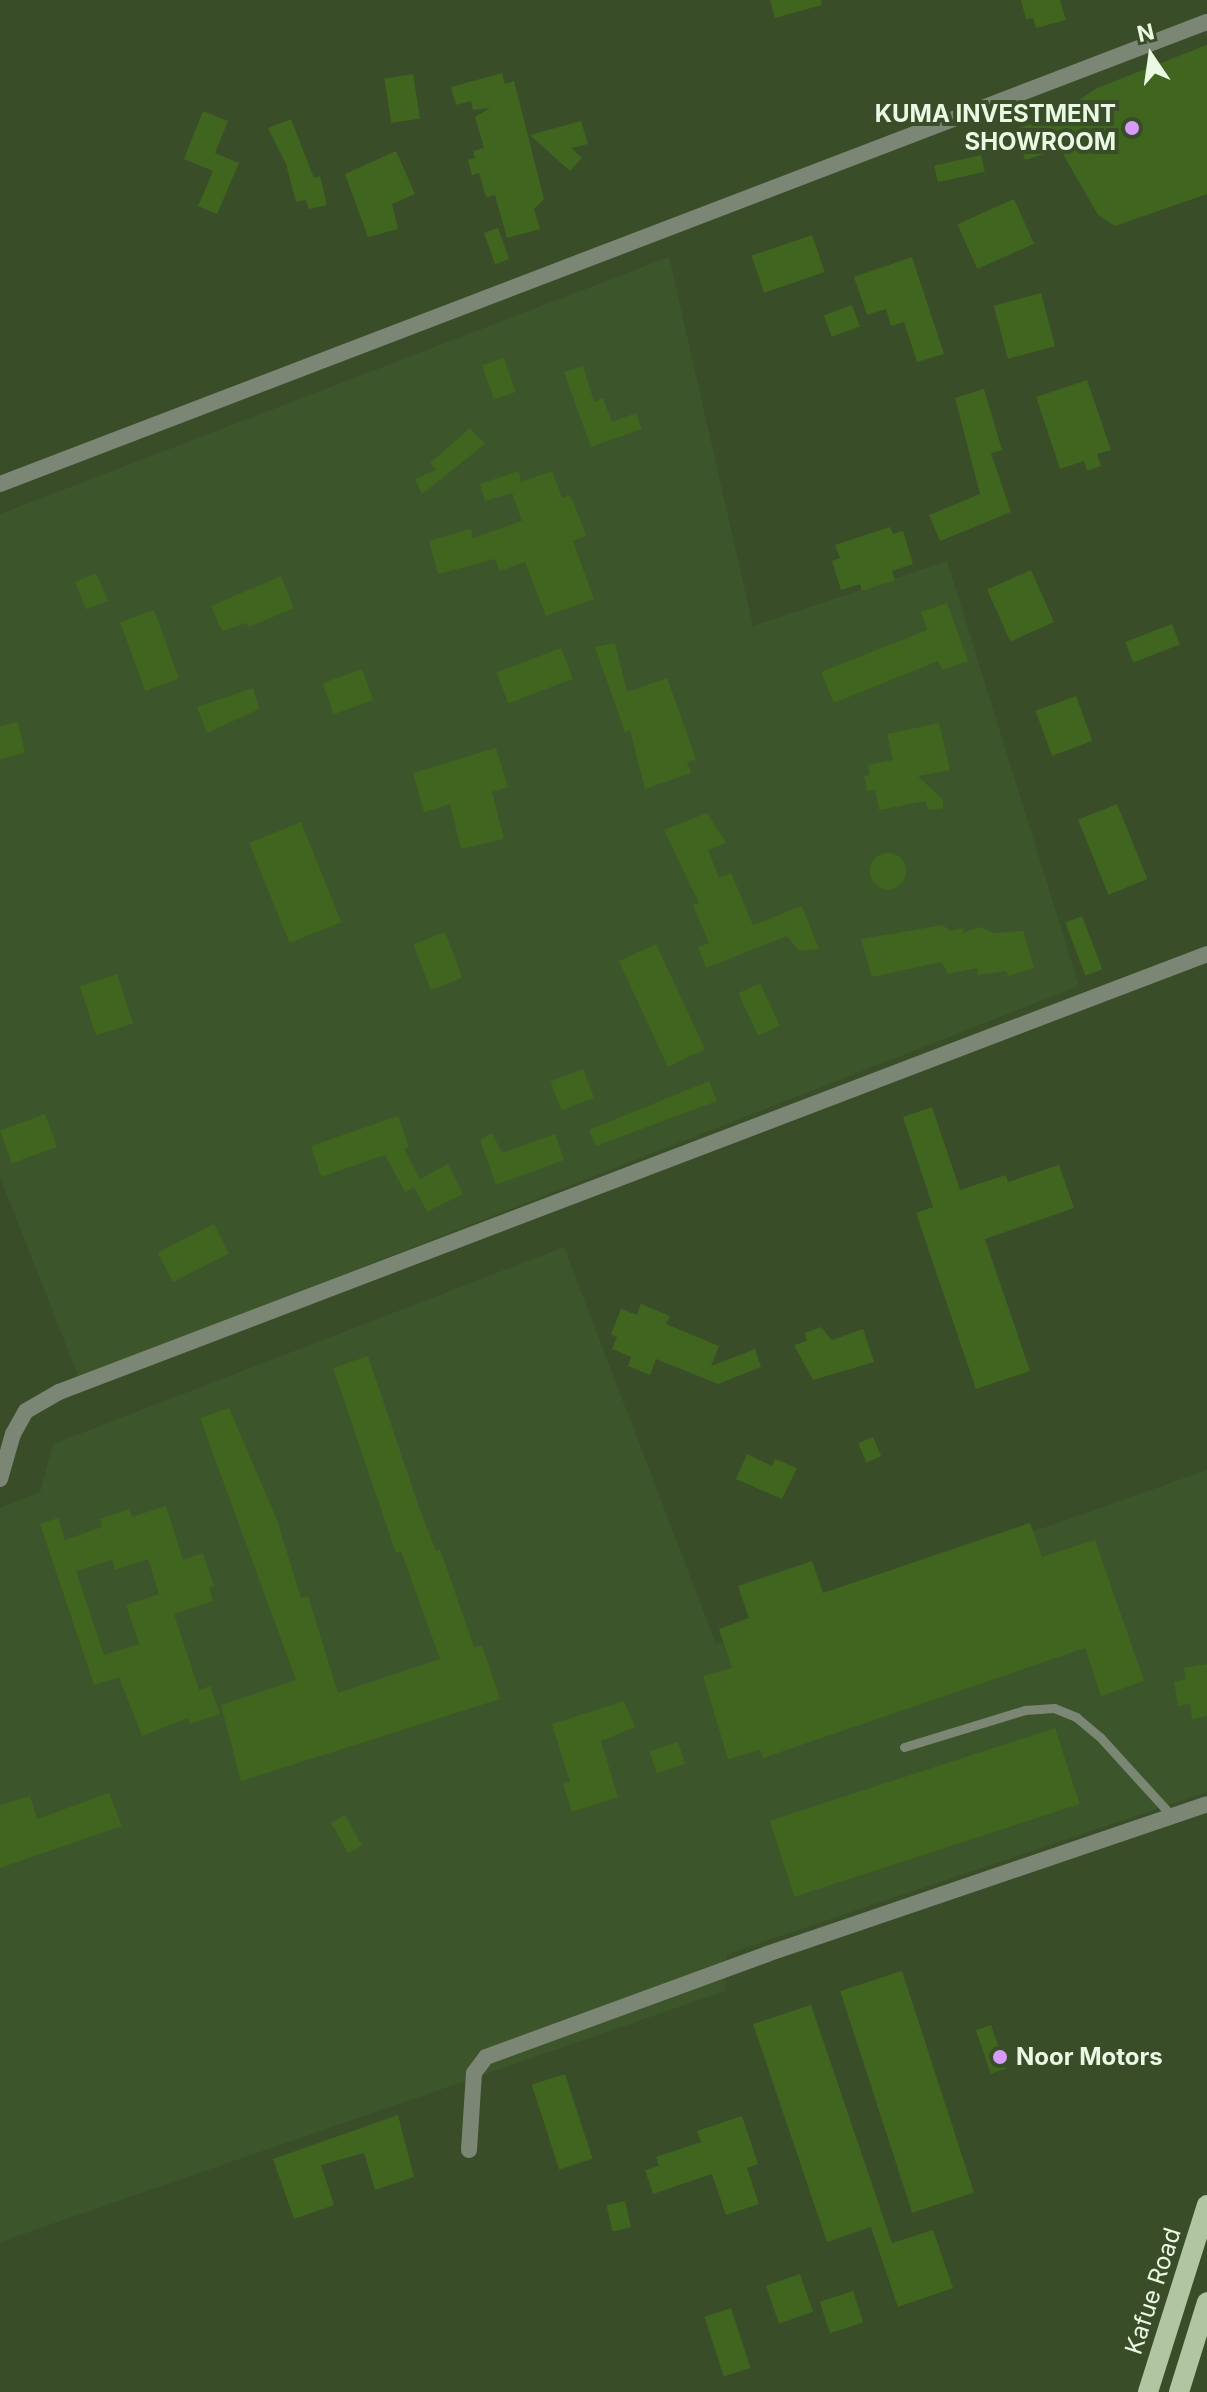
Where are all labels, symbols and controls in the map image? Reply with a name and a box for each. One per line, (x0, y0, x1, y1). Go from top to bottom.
north arrow (1111, 16, 1191, 96)
text: N (1135, 18, 1157, 47)
place label: KUMA INVESTMENT SHOWROOM (875, 100, 1116, 156)
marker: KUMA INVESTMENT SHOWROOM (1123, 119, 1141, 137)
place label: Noor Motors (1016, 2043, 1163, 2071)
marker: Noor Motors (991, 2048, 1009, 2066)
street label: Kafue Road (1119, 2224, 1187, 2358)

